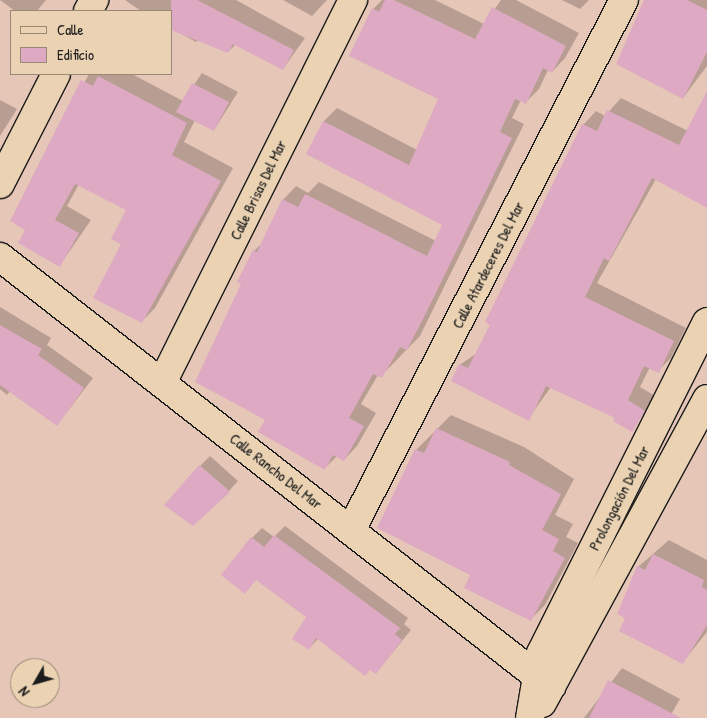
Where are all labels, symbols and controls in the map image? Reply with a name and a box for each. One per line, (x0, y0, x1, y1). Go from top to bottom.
legend (10, 10, 172, 75)
text: Calle (57, 19, 84, 40)
text: Edificio (57, 44, 94, 65)
street label: Calle Brisas Del Mar (226, 137, 290, 243)
street label: Calle Atardeceres Del Mar (448, 199, 528, 331)
street label: Calle Rancho Del Mar (226, 429, 326, 513)
street label: Prolongación Del Mar (585, 443, 653, 553)
north arrow (10, 658, 60, 708)
text: N (14, 683, 33, 701)

